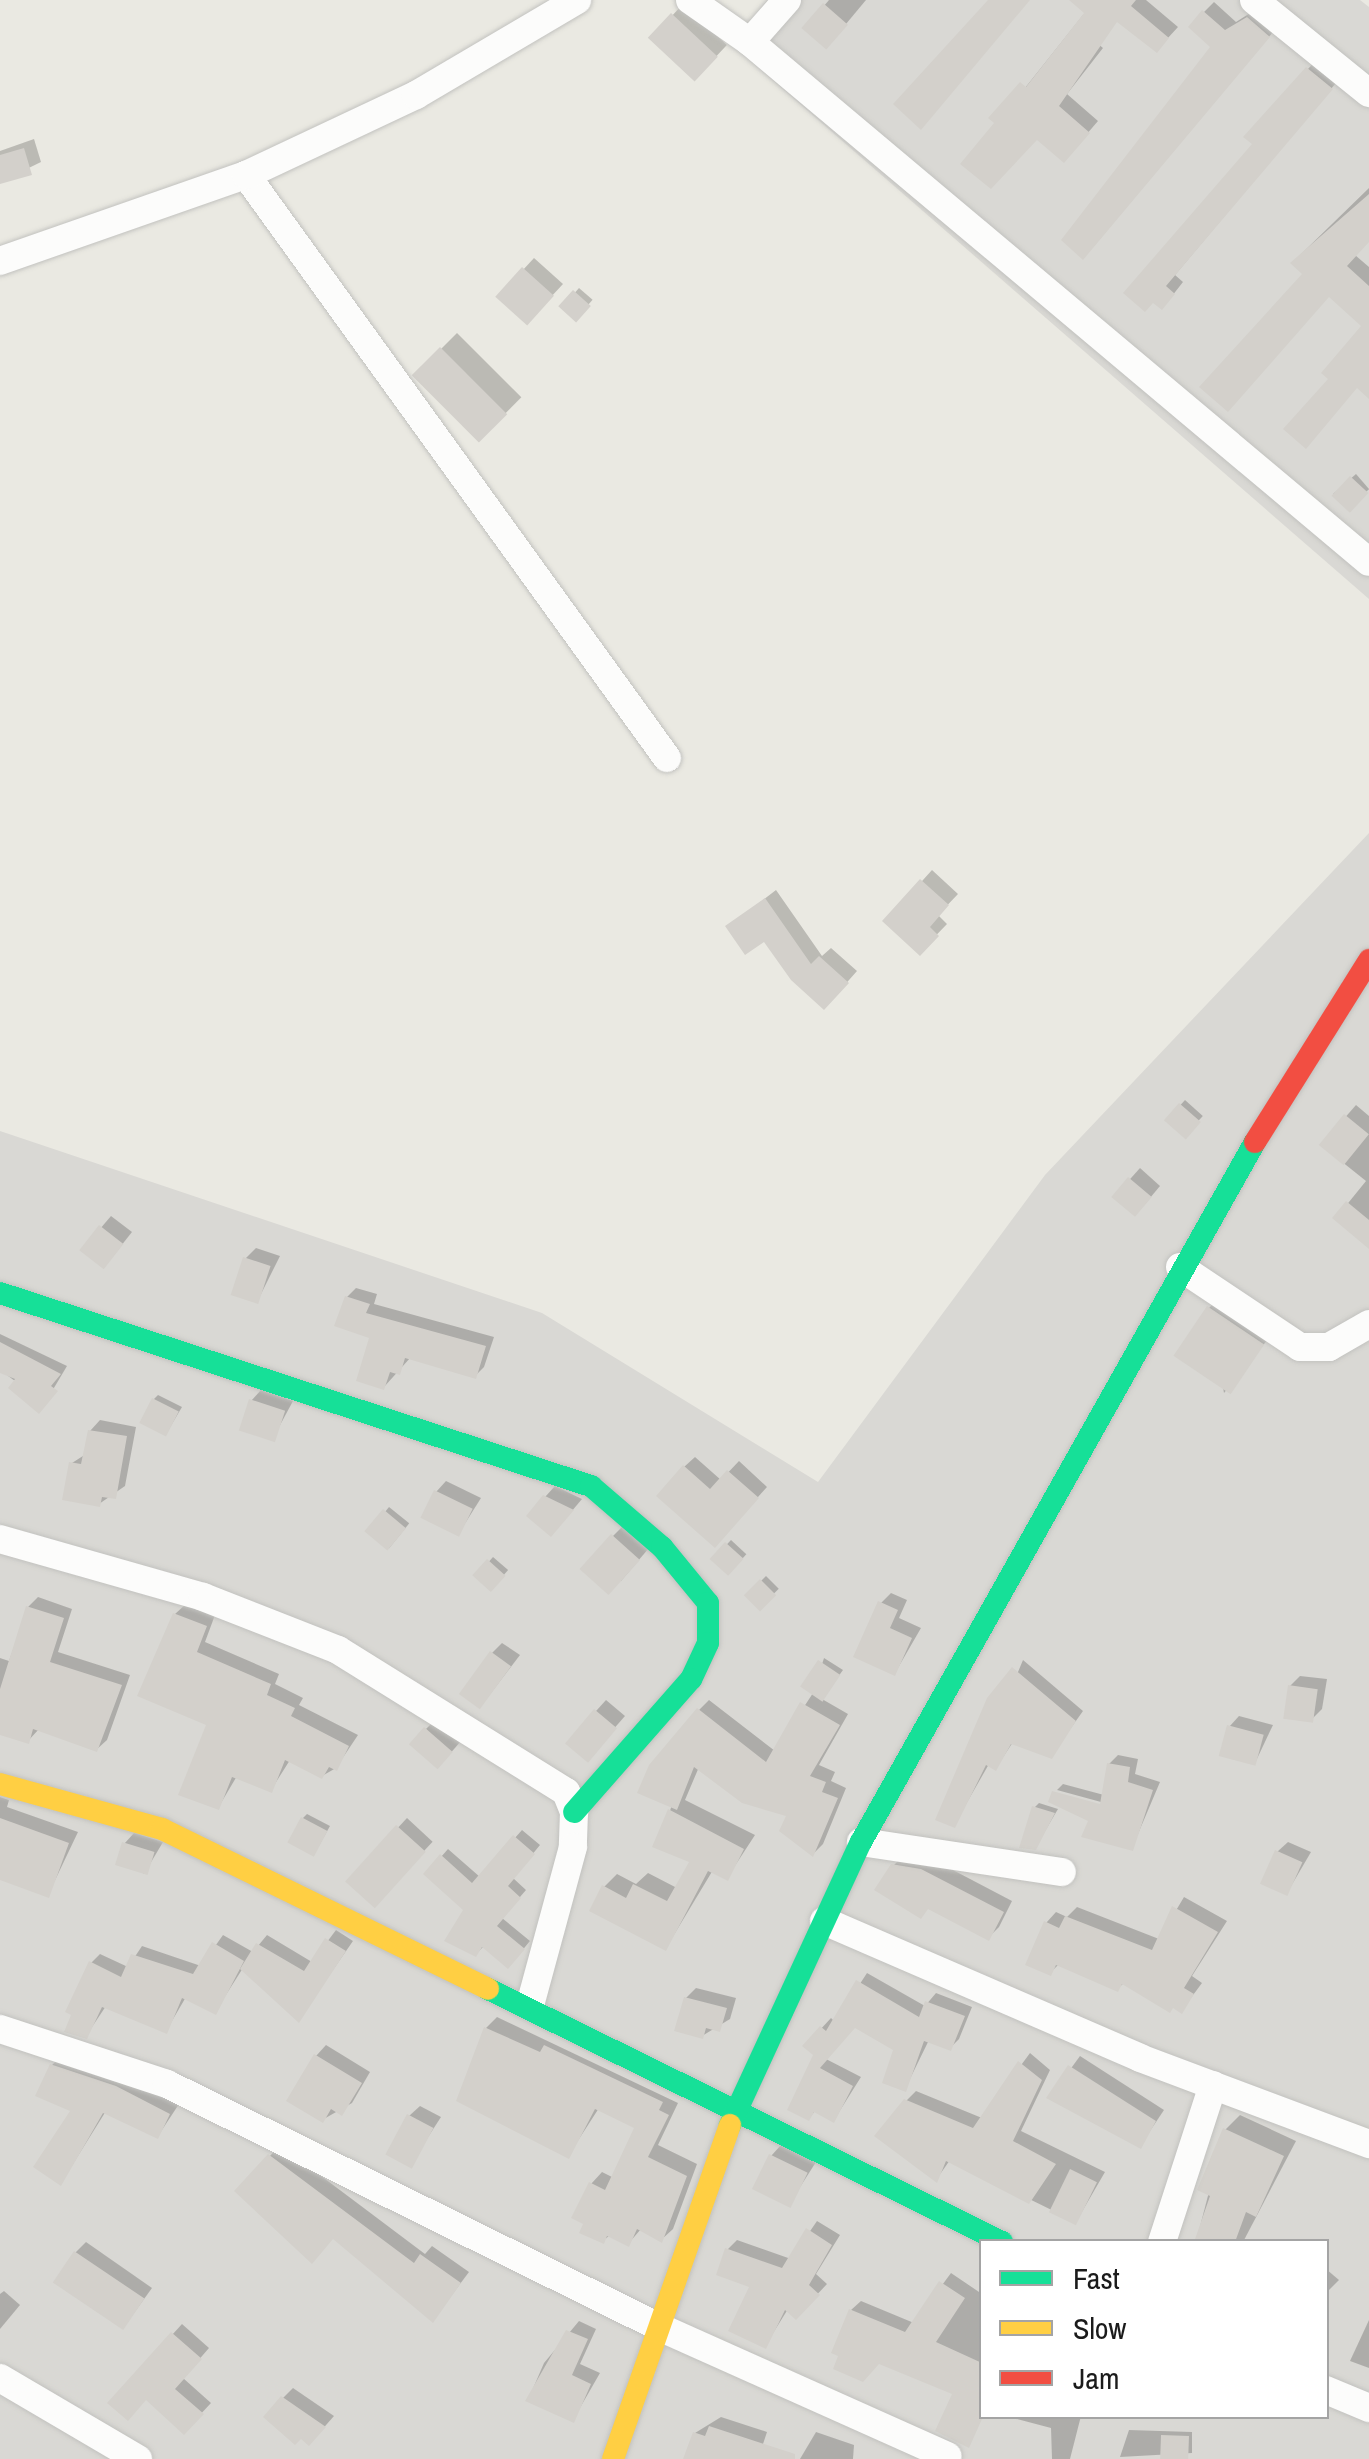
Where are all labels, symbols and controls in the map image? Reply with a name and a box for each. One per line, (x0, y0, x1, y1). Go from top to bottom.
legend (979, 2239, 1329, 2419)
text: Fast (1073, 2258, 1120, 2298)
text: Slow (1073, 2308, 1126, 2348)
text: Jam (1073, 2358, 1119, 2398)

